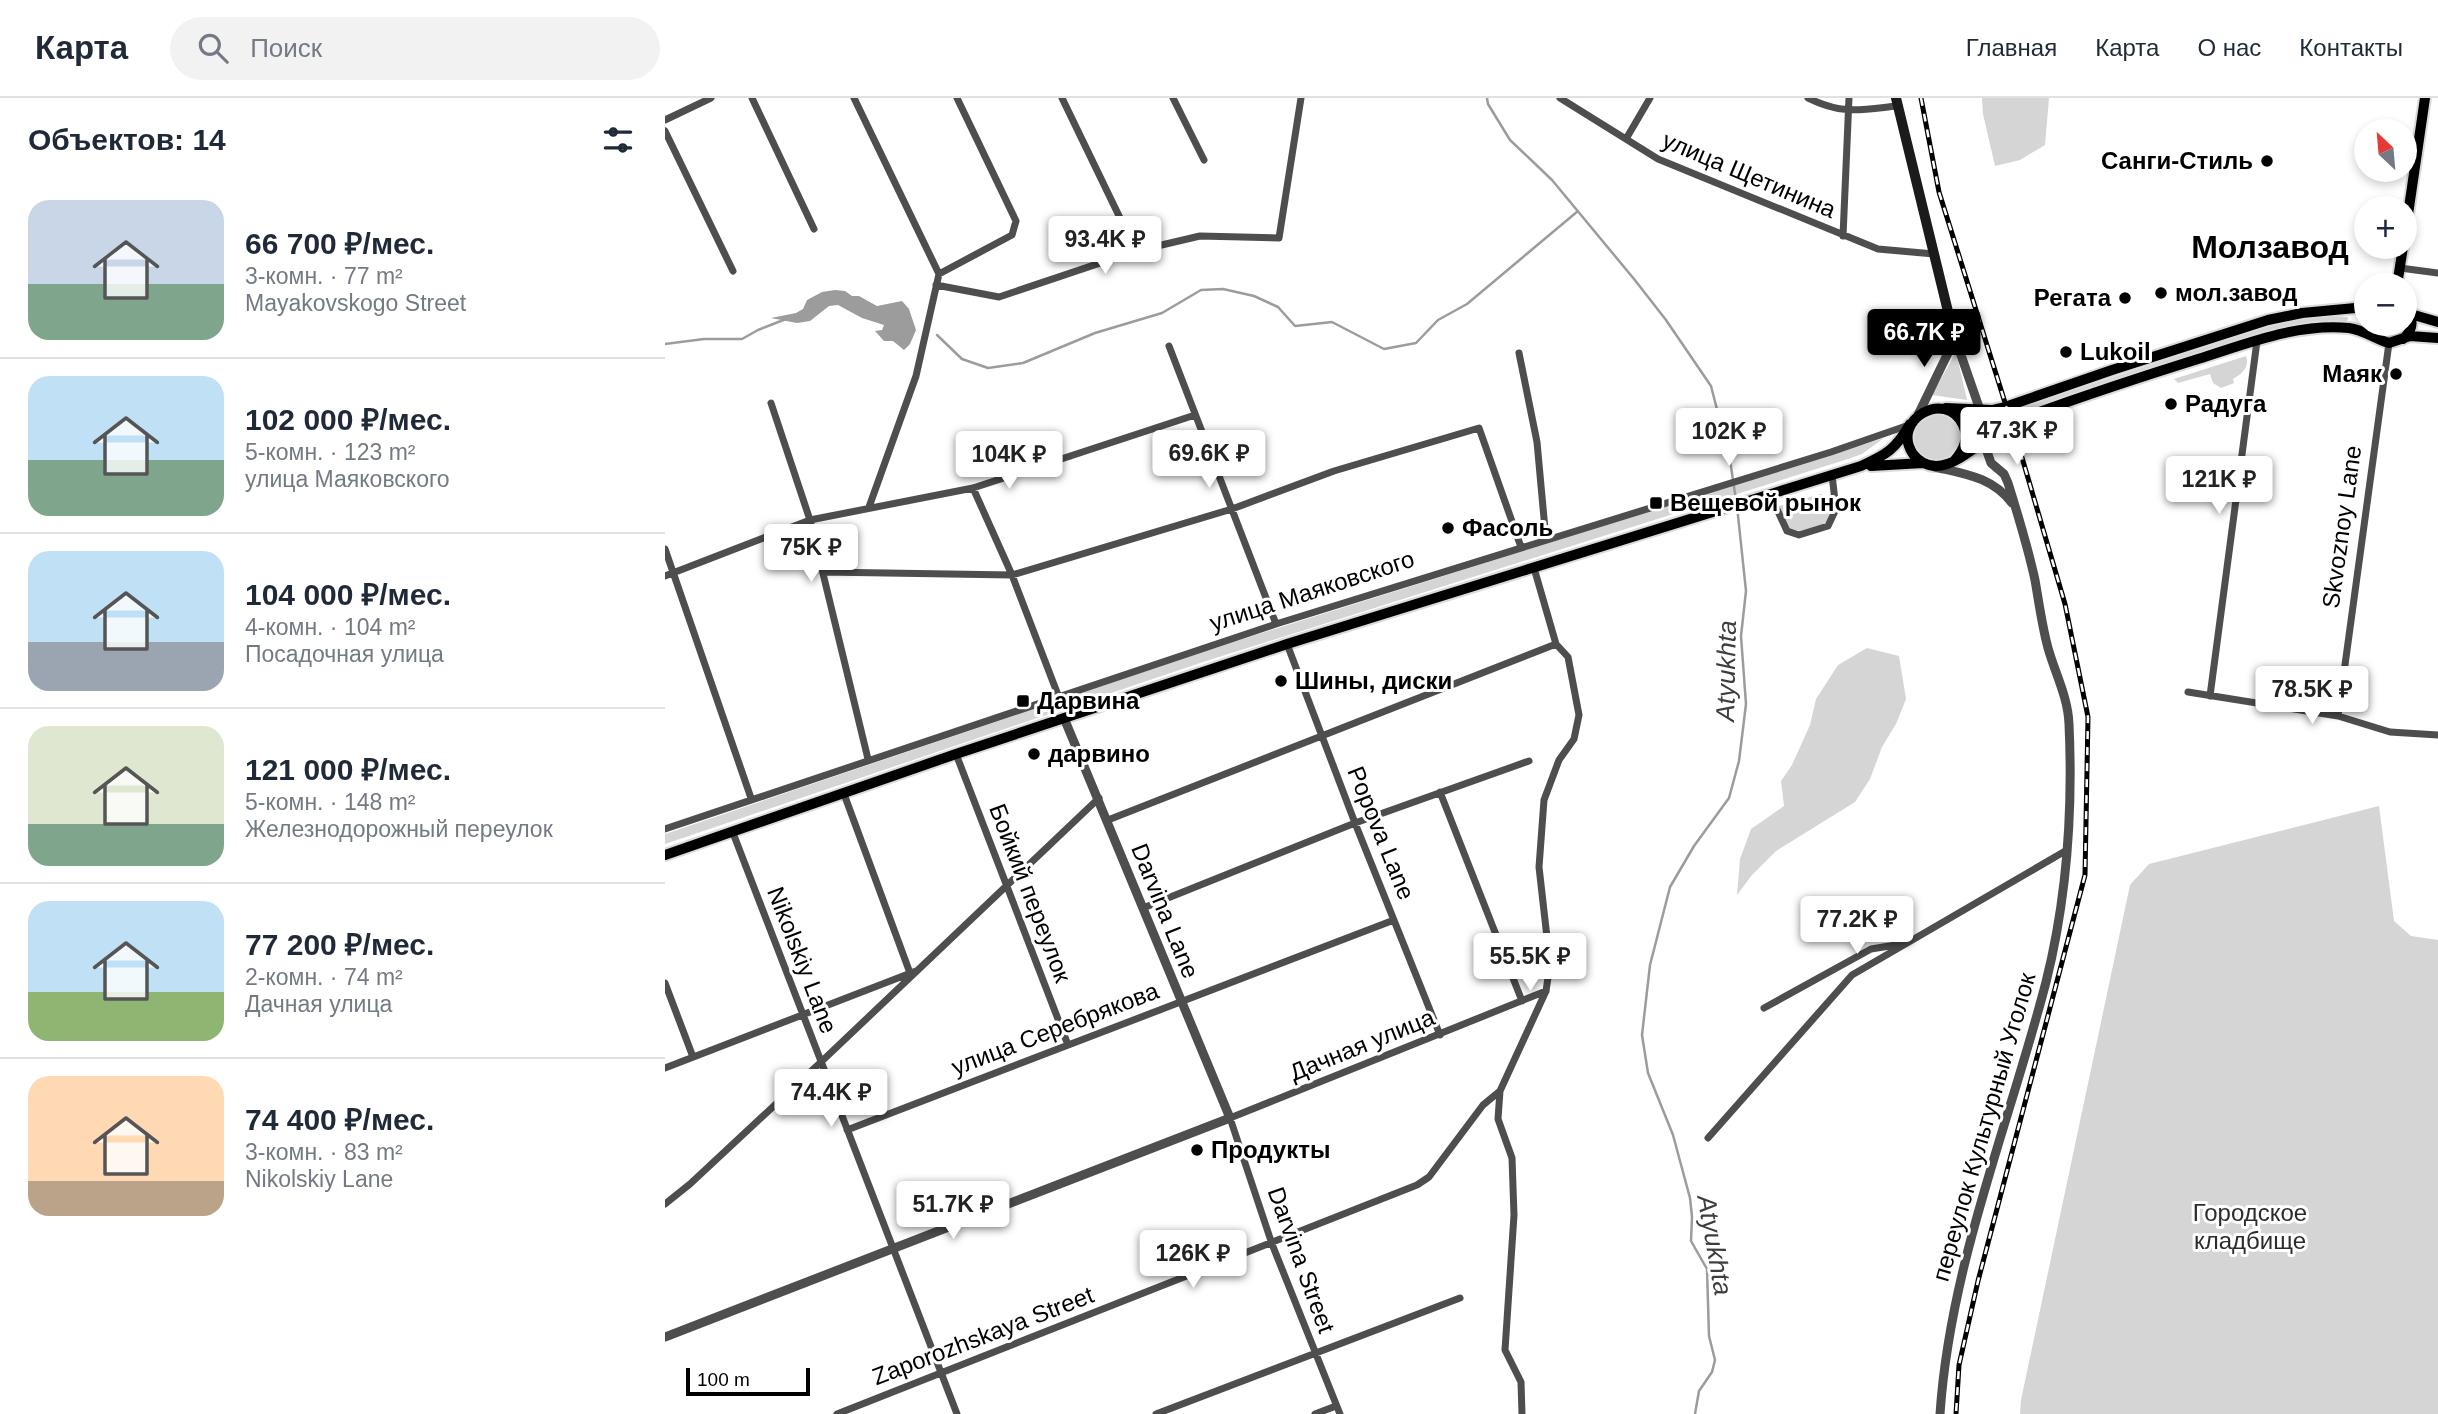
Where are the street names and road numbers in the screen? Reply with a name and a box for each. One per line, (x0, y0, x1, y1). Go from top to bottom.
street label: улица Щетинина (1659, 126, 1840, 223)
street label: Skvoznoy Lane (2317, 444, 2366, 610)
street label: улица Маяковского (1206, 545, 1418, 636)
street label: Popova Lane (1342, 762, 1420, 903)
street label: Бойкий переулок (984, 800, 1077, 986)
street label: Darvina Lane (1126, 840, 1205, 982)
street label: Nikolskiy Lane (762, 883, 843, 1037)
street label: переулок Культурный Уголок (1927, 969, 2041, 1284)
street label: улица Серебрякова (948, 976, 1163, 1080)
street label: Дачная улица (1285, 1003, 1439, 1086)
street label: Darvina Street (1263, 1183, 1341, 1337)
street label: Zaporozhskaya Street (868, 1281, 1098, 1390)

